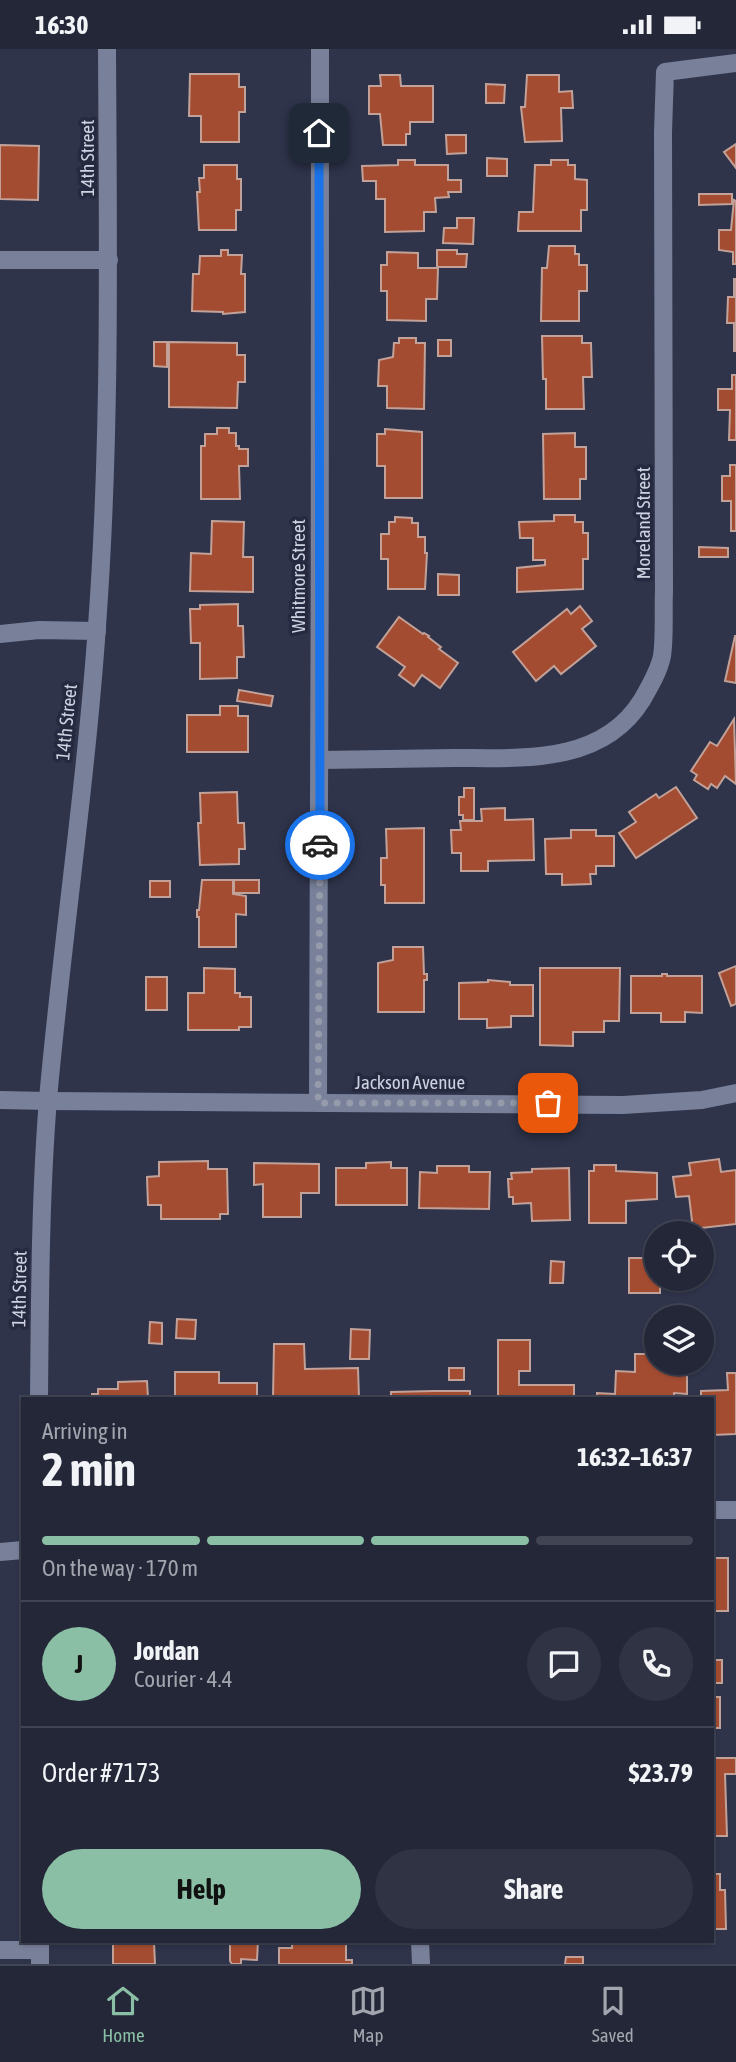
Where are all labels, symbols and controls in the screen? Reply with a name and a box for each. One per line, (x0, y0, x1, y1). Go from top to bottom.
text: 16:30 (35, 10, 89, 40)
pin (289, 103, 349, 163)
icon: home (300, 114, 338, 152)
street label: 14th Street (76, 120, 98, 196)
street label: Moreland Street (632, 467, 654, 579)
street label: Whitmore Street (287, 519, 309, 633)
street label: 14th Street (51, 683, 81, 761)
courier (285, 810, 355, 880)
icon: car (301, 826, 339, 864)
street label: Jackson Avenue (355, 1071, 465, 1093)
pin (518, 1073, 578, 1133)
icon: bag (529, 1084, 567, 1122)
map controls (644, 1221, 714, 1375)
button: locate (644, 1221, 714, 1291)
street label: 14th Street (7, 1250, 31, 1328)
button: layers (644, 1305, 714, 1375)
text: Arriving in (42, 1418, 128, 1444)
text: 16:32–16:37 (577, 1442, 693, 1472)
text: 2 min (42, 1443, 136, 1496)
text: On the way · 170 m (42, 1555, 198, 1581)
button: chat (527, 1627, 601, 1701)
button: phone (619, 1627, 693, 1701)
text: Jordan (134, 1636, 199, 1666)
text: J (75, 1649, 83, 1679)
text: Courier · 4.4 (134, 1666, 233, 1692)
text: Order #7173 (42, 1758, 161, 1788)
text: $23.79 (629, 1758, 693, 1788)
button: Help (42, 1849, 361, 1929)
button: Share (375, 1849, 693, 1929)
tab: Home (102, 1982, 145, 2046)
tab: Map (349, 1982, 387, 2046)
tab: Saved (592, 1982, 634, 2046)

